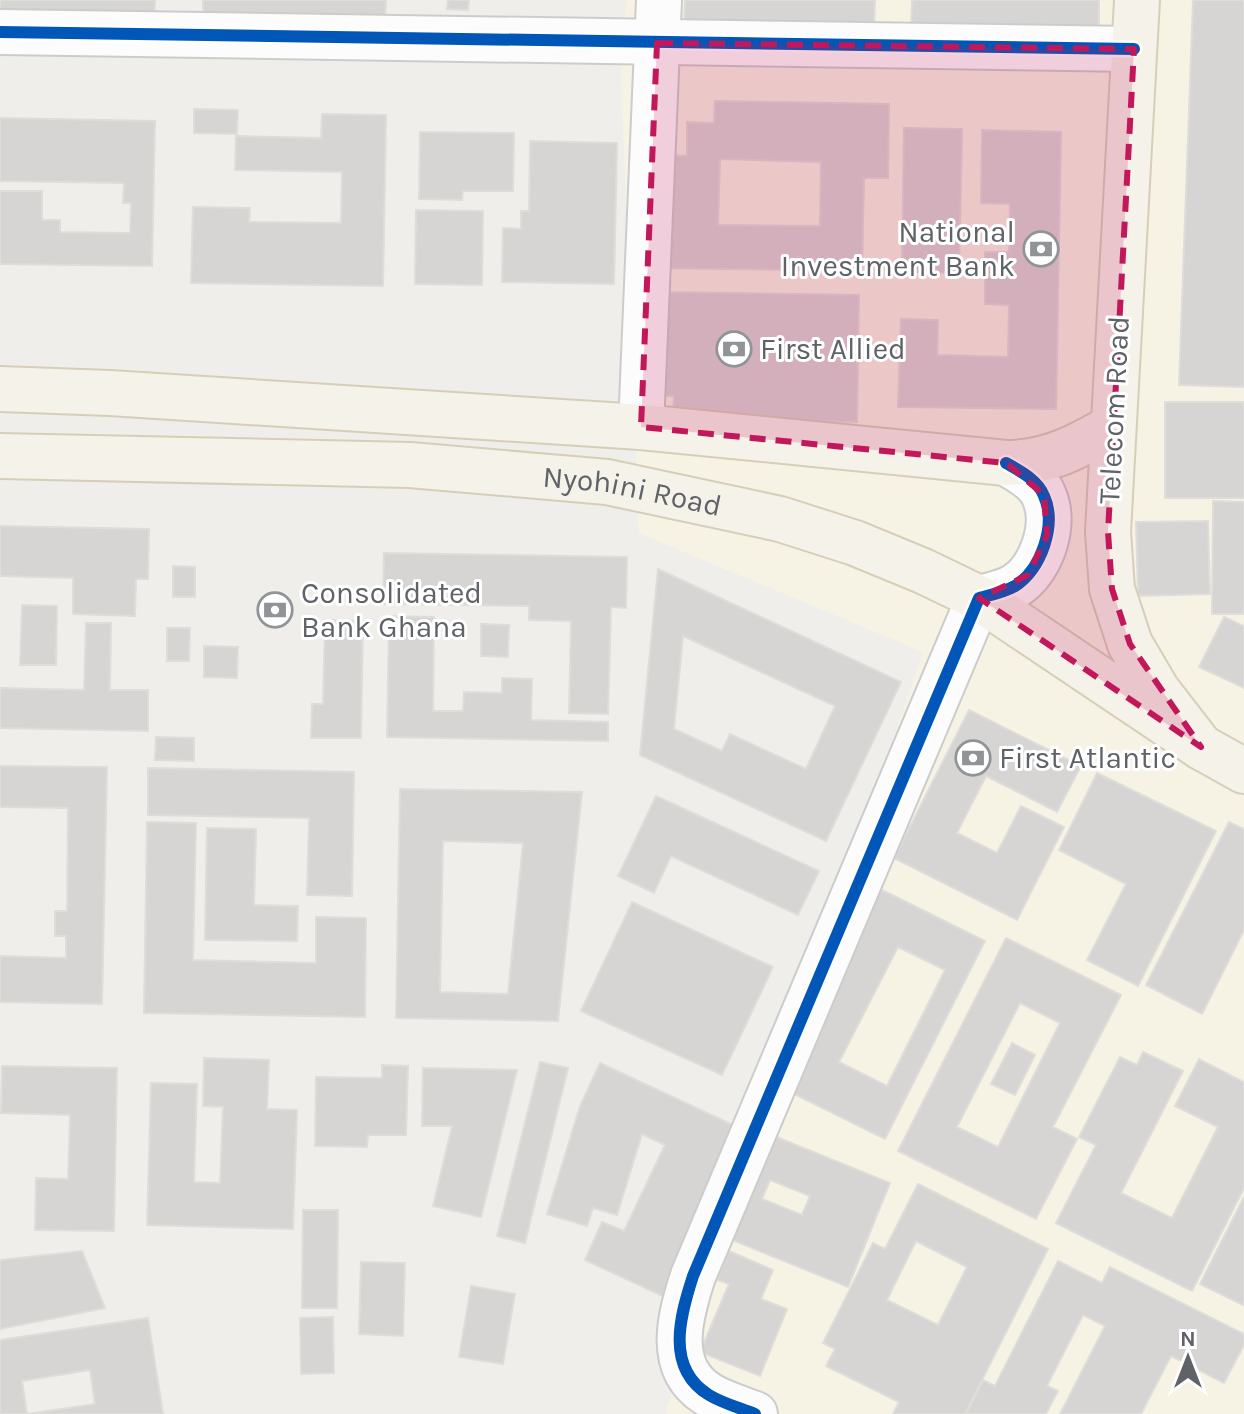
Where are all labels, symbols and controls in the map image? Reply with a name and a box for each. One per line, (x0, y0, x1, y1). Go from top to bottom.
place label: National Investment Bank (781, 214, 1015, 284)
bank icon: National Investment Bank (1022, 230, 1060, 268)
street label: Telecom Road (1091, 315, 1137, 505)
bank icon: First Allied (715, 330, 753, 368)
place label: First Allied (760, 331, 906, 367)
street label: Nyohini Road (541, 459, 725, 524)
place label: Consolidated Bank Ghana (301, 575, 482, 645)
bank icon: Consolidated Bank Ghana (256, 591, 294, 629)
bank icon: First Atlantic (954, 739, 992, 777)
place label: First Atlantic (999, 740, 1176, 776)
north arrow (1148, 1318, 1228, 1398)
text: N (1180, 1326, 1196, 1352)

